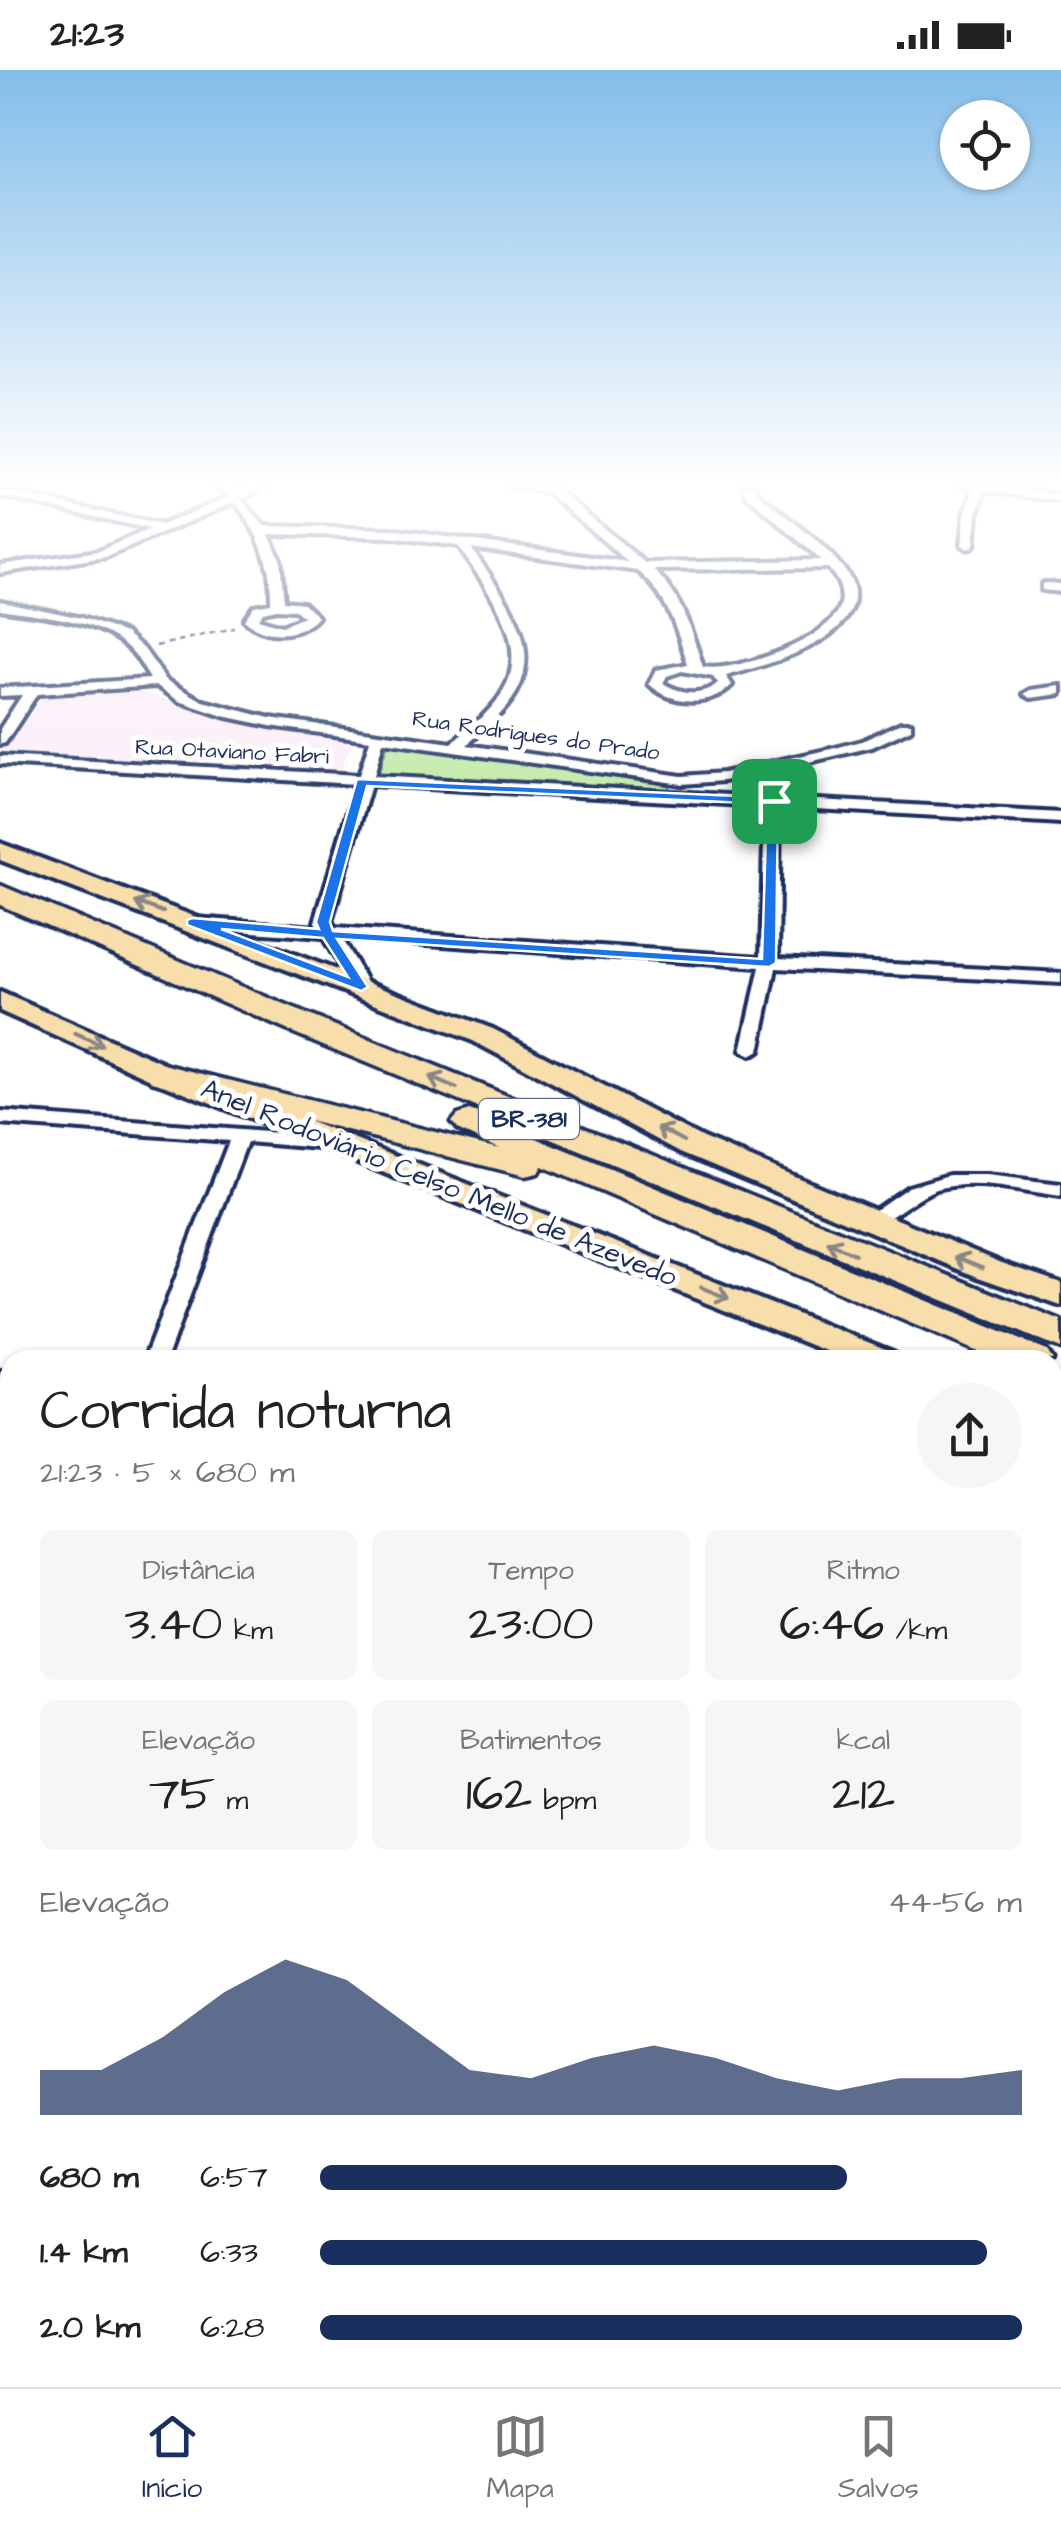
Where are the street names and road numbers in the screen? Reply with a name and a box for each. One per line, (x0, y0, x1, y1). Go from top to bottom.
street label: Rua Rodrigues do Prado (410, 703, 662, 770)
street label: Rua Otaviano Fabri (134, 731, 330, 773)
street label: Anel Rodoviário Celso Mello de Azevedo (195, 1069, 683, 1297)
road number: BR-381 (479, 1099, 579, 1139)

